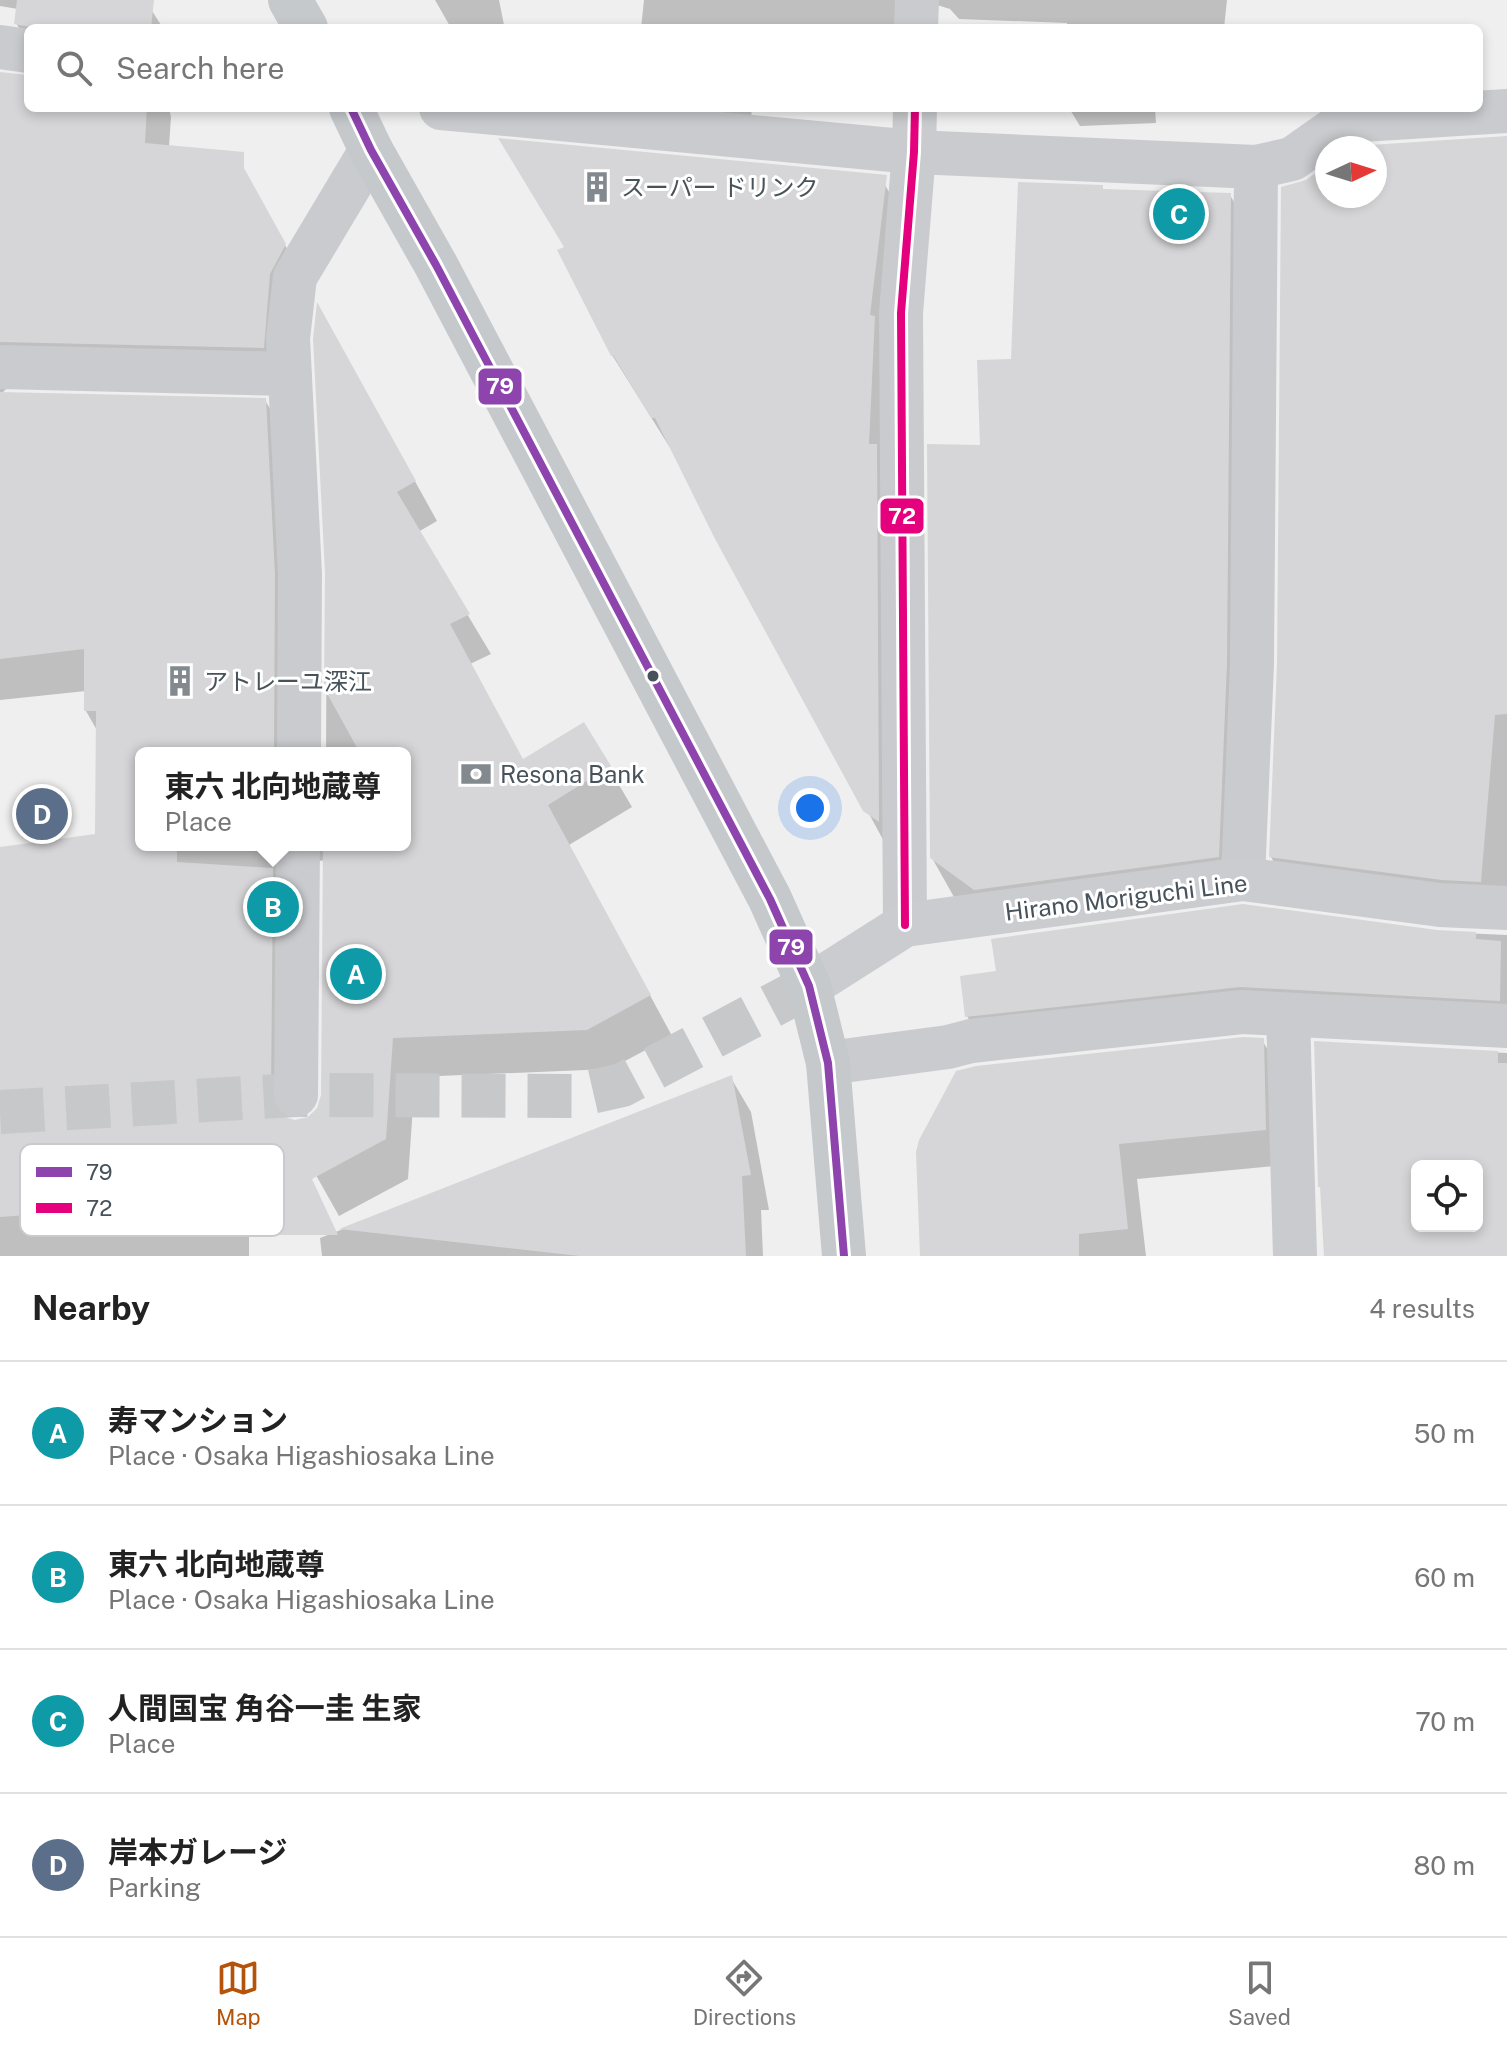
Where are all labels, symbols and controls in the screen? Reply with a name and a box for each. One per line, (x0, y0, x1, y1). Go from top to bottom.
search box (24, 24, 1483, 112)
icon: search (52, 46, 96, 90)
text: Search here (116, 50, 284, 86)
north arrow (1315, 136, 1387, 208)
building icon: スーパー ドリンク (580, 170, 614, 204)
place label: スーパー ドリンク (621, 173, 819, 201)
pin: C (1153, 184, 1205, 244)
line badge: 79 (477, 367, 523, 406)
text: 79 (486, 373, 514, 399)
line badge: 72 (879, 497, 925, 535)
text: 72 (888, 503, 916, 529)
building icon: アトレーユ深江 (163, 664, 197, 698)
place label: アトレーユ深江 (204, 667, 372, 695)
unlabelled marker (645, 668, 661, 684)
popup (135, 747, 411, 851)
bank icon: Resona Bank (459, 757, 493, 791)
place label: Resona Bank (500, 760, 645, 788)
text: 東六 北向地蔵尊 (165, 768, 381, 804)
pin: D (16, 784, 68, 844)
your location (790, 788, 830, 828)
text: Place (165, 806, 232, 837)
street label: Hirano Moriguchi Line (1003, 868, 1249, 926)
pin: B (247, 877, 299, 937)
line badge: 79 (768, 928, 814, 966)
text: 79 (777, 934, 805, 960)
pin: A (330, 944, 382, 1004)
legend (20, 1144, 284, 1236)
text: 79 (86, 1159, 113, 1185)
map controls (1411, 1160, 1483, 1232)
button: locate (1411, 1160, 1483, 1232)
text: 72 (86, 1195, 112, 1221)
text: Nearby (32, 1288, 150, 1328)
text: 4 results (1369, 1293, 1475, 1324)
text: 寿マンション (108, 1402, 288, 1438)
text: A (49, 1418, 67, 1449)
text: 50 m (1414, 1418, 1475, 1449)
text: Place · Osaka Higashiosaka Line (108, 1440, 495, 1471)
text: 東六 北向地蔵尊 (108, 1546, 325, 1582)
text: B (49, 1562, 67, 1593)
text: 60 m (1414, 1562, 1475, 1593)
text: Place · Osaka Higashiosaka Line (108, 1584, 495, 1615)
text: 人間国宝 角谷一圭 生家 (108, 1690, 422, 1726)
text: C (49, 1706, 67, 1737)
text: 70 m (1415, 1706, 1475, 1737)
text: Place (108, 1728, 175, 1759)
text: 岸本ガレージ (108, 1834, 287, 1870)
text: D (49, 1850, 67, 1881)
text: 80 m (1414, 1850, 1475, 1881)
text: Parking (108, 1872, 201, 1903)
tab: Map (216, 1956, 261, 2030)
tab: Directions (693, 1956, 796, 2030)
tab: Saved (1228, 1956, 1291, 2030)

